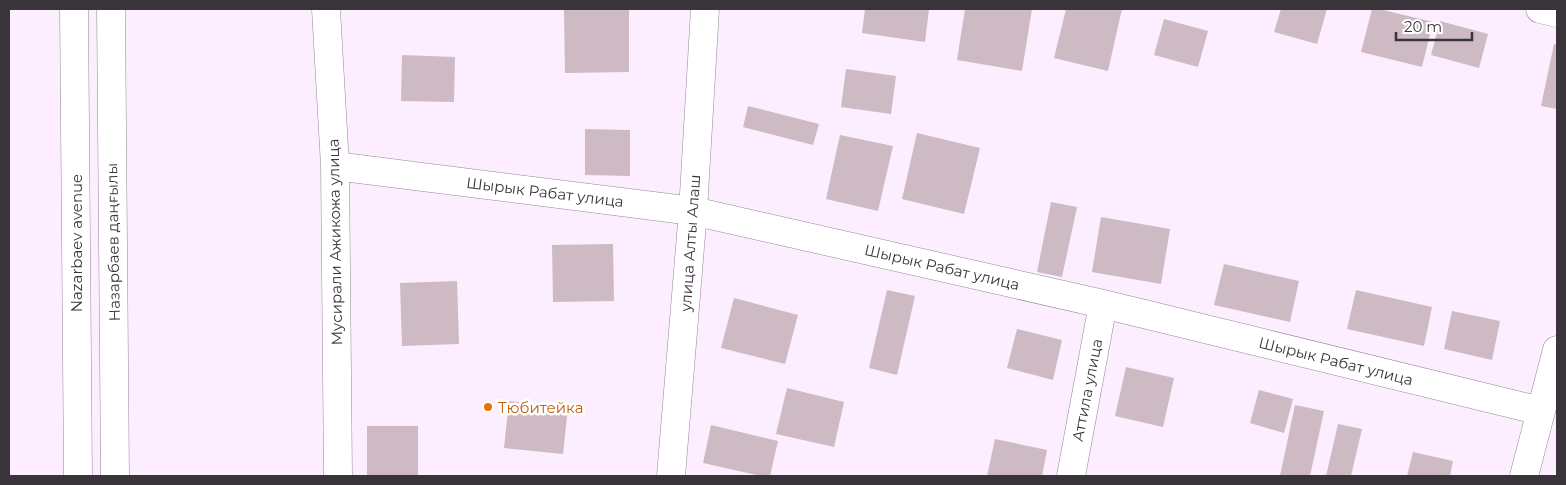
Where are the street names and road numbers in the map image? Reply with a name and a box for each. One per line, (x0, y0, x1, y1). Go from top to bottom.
street label: Мусирали Ажикожа улица (324, 138, 346, 346)
street label: Назарбаев даңғылы (102, 163, 124, 321)
street label: Шырык Рабат улица (465, 173, 625, 211)
street label: Nazarbaev avenue (67, 174, 86, 312)
street label: улица Алты Алаш (676, 174, 704, 313)
street label: Шырык Рабат улица (863, 240, 1021, 294)
street label: Шырык Рабат улица (1257, 333, 1415, 389)
street label: Аттила улица (1068, 337, 1106, 443)

